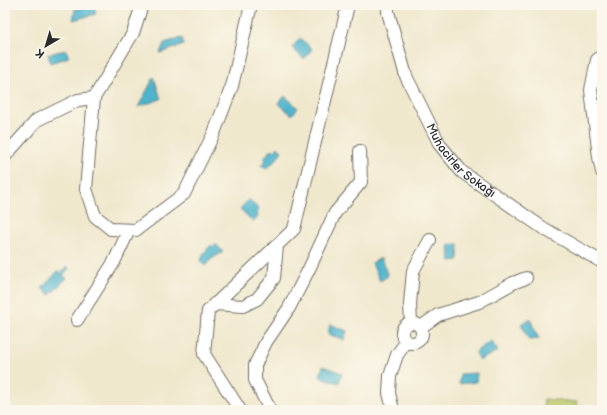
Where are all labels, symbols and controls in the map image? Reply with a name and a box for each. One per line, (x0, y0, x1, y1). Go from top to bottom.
north arrow (26, 26, 66, 66)
text: K (33, 46, 47, 61)
street label: Muhacirler Sokağı (423, 121, 499, 201)

